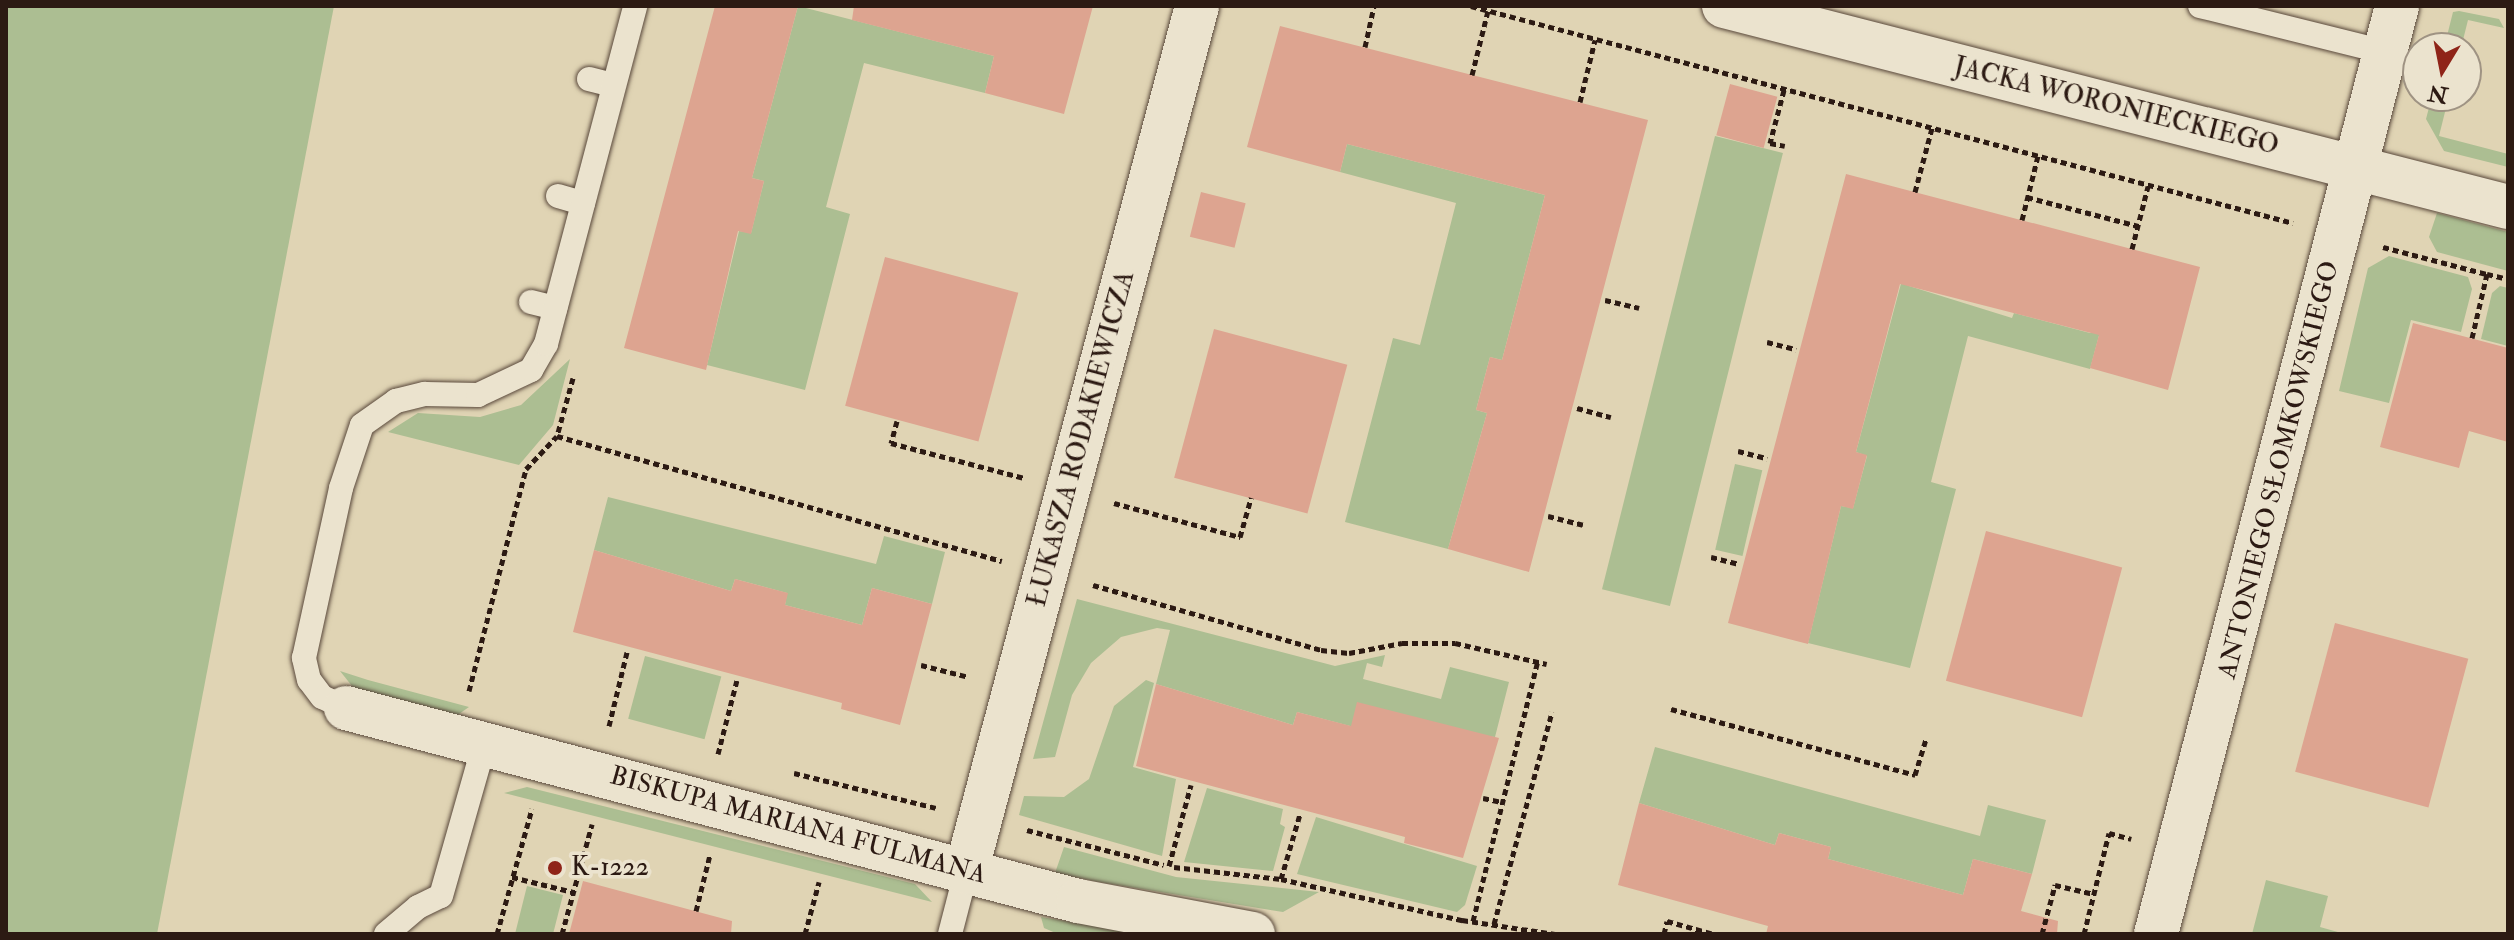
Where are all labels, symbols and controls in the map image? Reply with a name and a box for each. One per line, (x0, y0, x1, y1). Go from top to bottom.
north arrow (2402, 32, 2482, 112)
street label: JACKA WORONIECKIEGO (1950, 52, 2282, 162)
text: N (2426, 78, 2450, 109)
street label: ANTONIEGO SŁOMKOWSKIEGO (2212, 258, 2346, 682)
street label: ŁUKASZA RODAKIEWICZA (1022, 268, 1142, 610)
street label: BISKUPA MARIANA FULMANA (607, 761, 989, 891)
place label: K-1222 (571, 852, 649, 884)
marker: K-1222 (546, 859, 564, 877)

